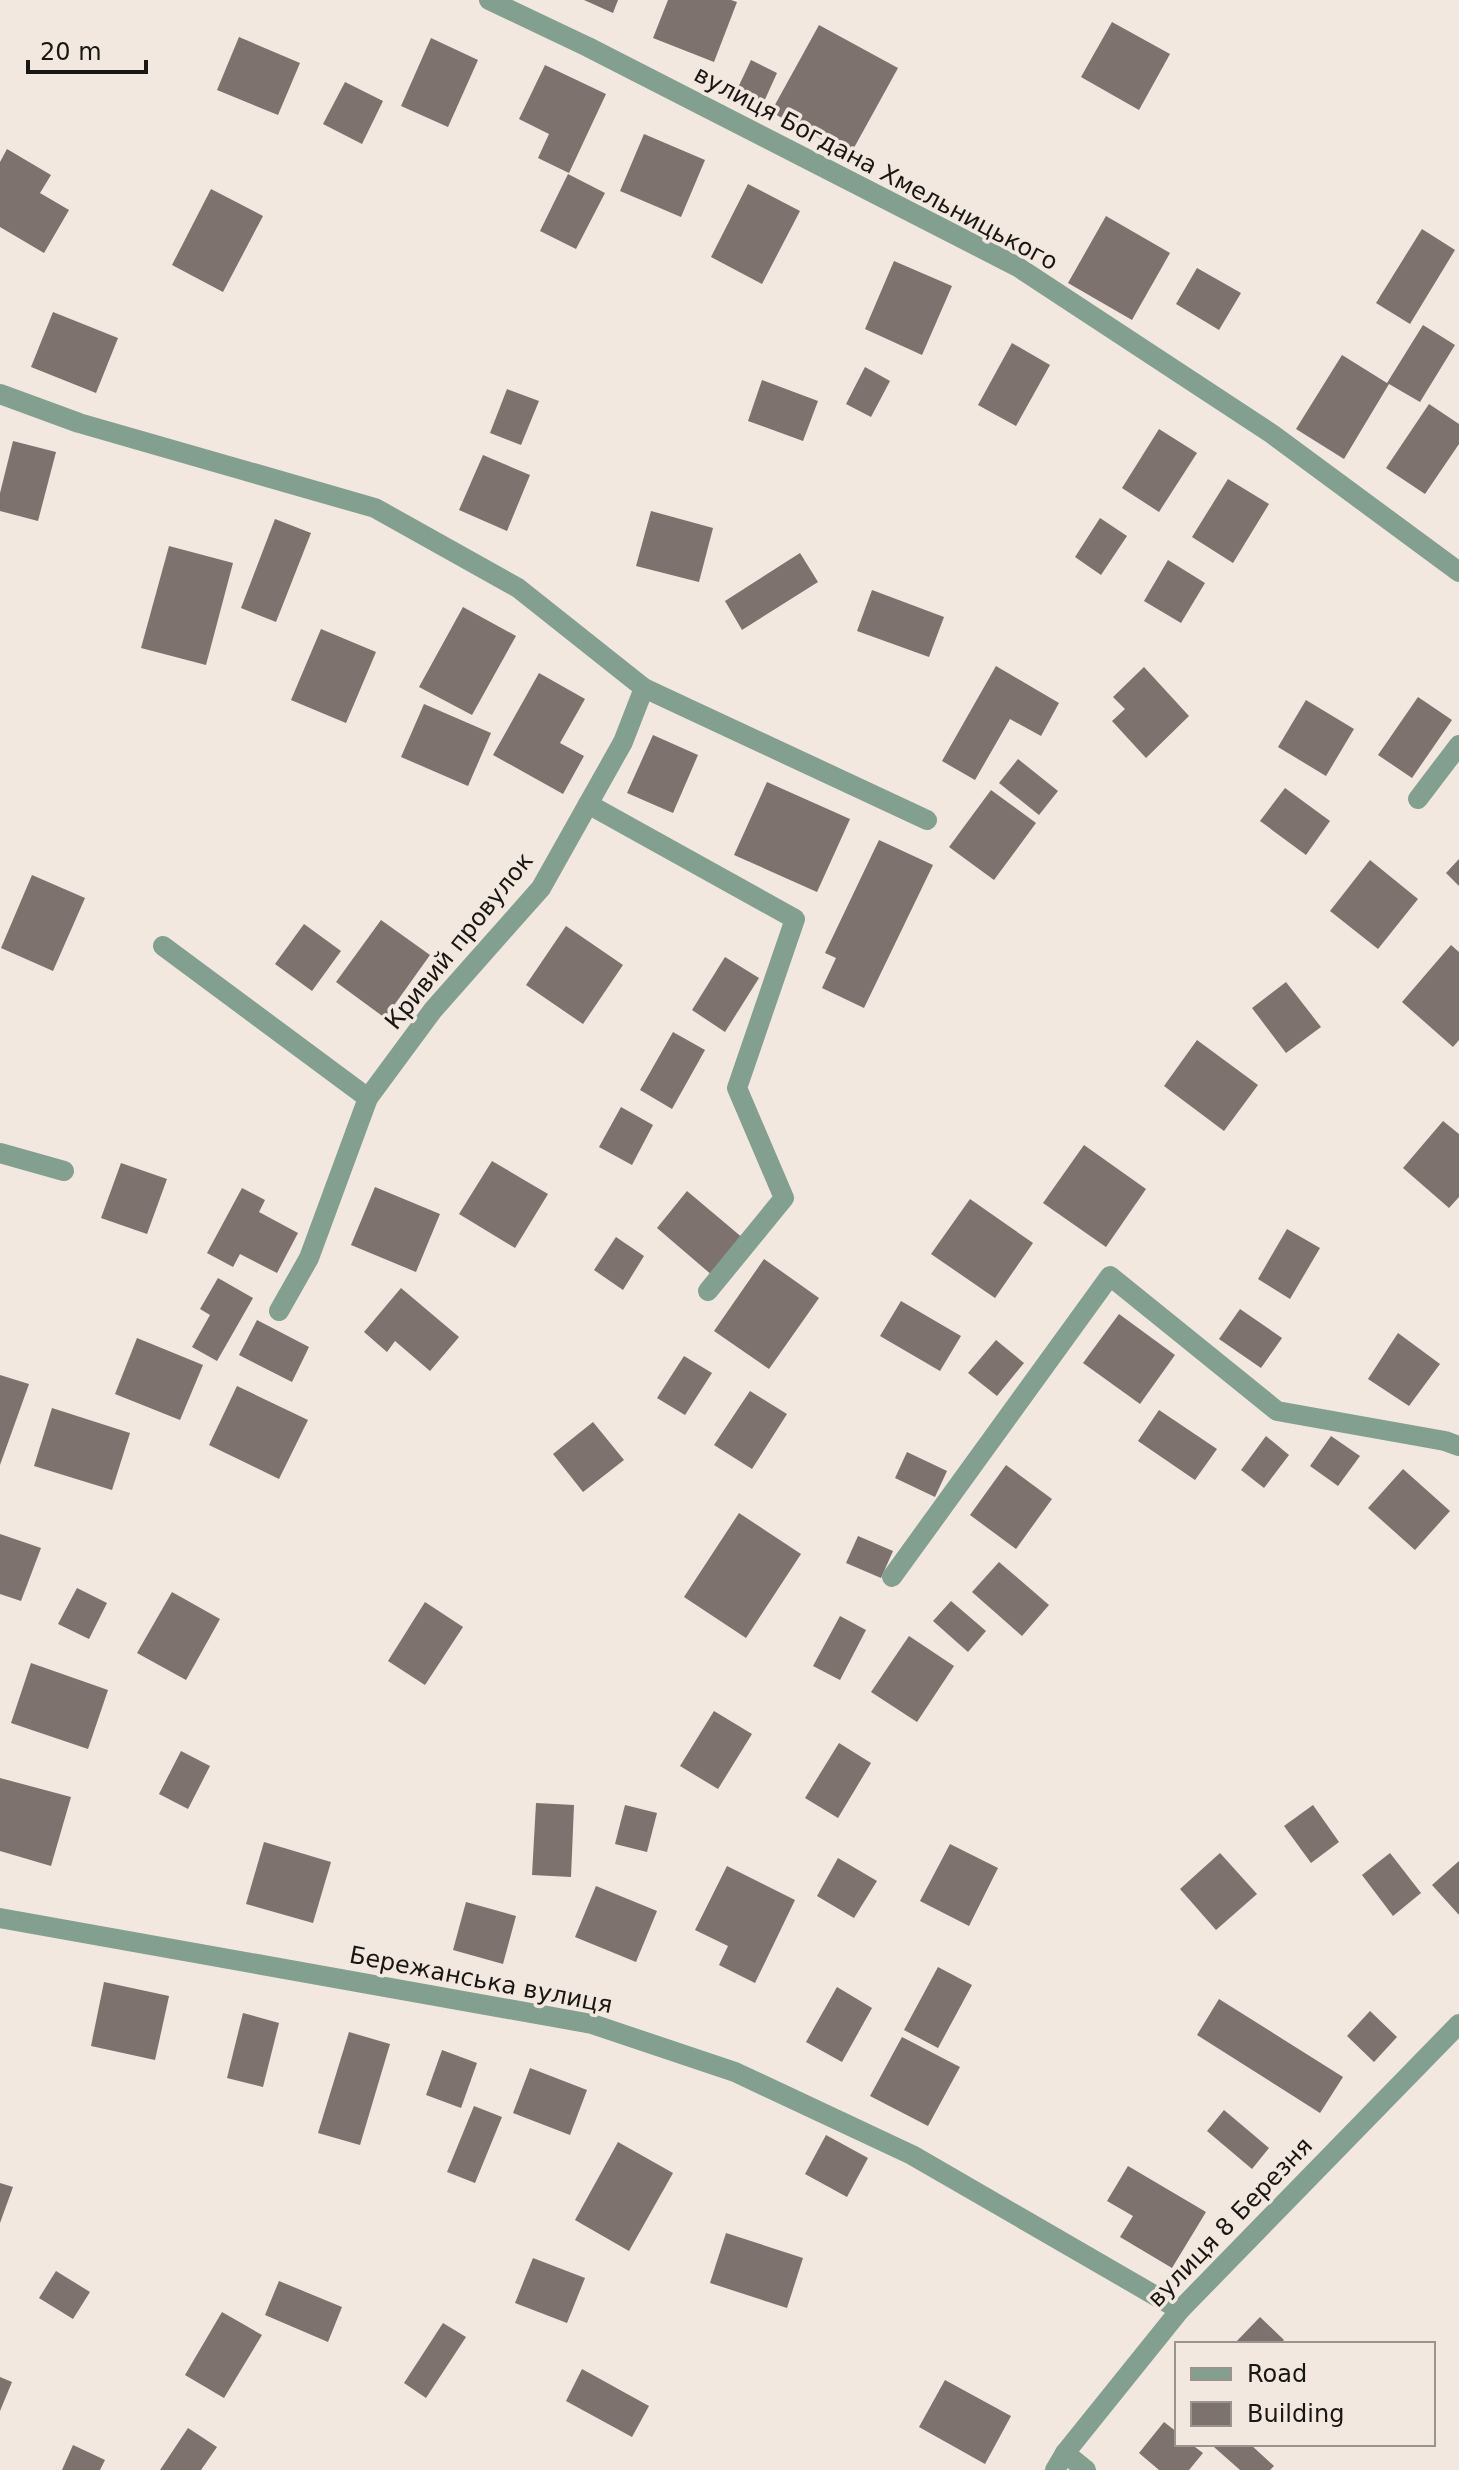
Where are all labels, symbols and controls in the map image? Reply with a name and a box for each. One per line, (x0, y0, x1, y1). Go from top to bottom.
scale bar (28, 24, 146, 74)
text: 20 m (40, 38, 102, 66)
street label: вулиця Богдана Хмельницького (689, 60, 1063, 276)
street label: Кривий провулок (379, 847, 539, 1035)
street label: Бережанська вулиця (347, 1941, 615, 2019)
street label: вулиця 8 Березня (1142, 2131, 1318, 2313)
legend (1175, 2342, 1435, 2446)
text: Road (1247, 2360, 1307, 2388)
text: Building (1247, 2400, 1344, 2428)

